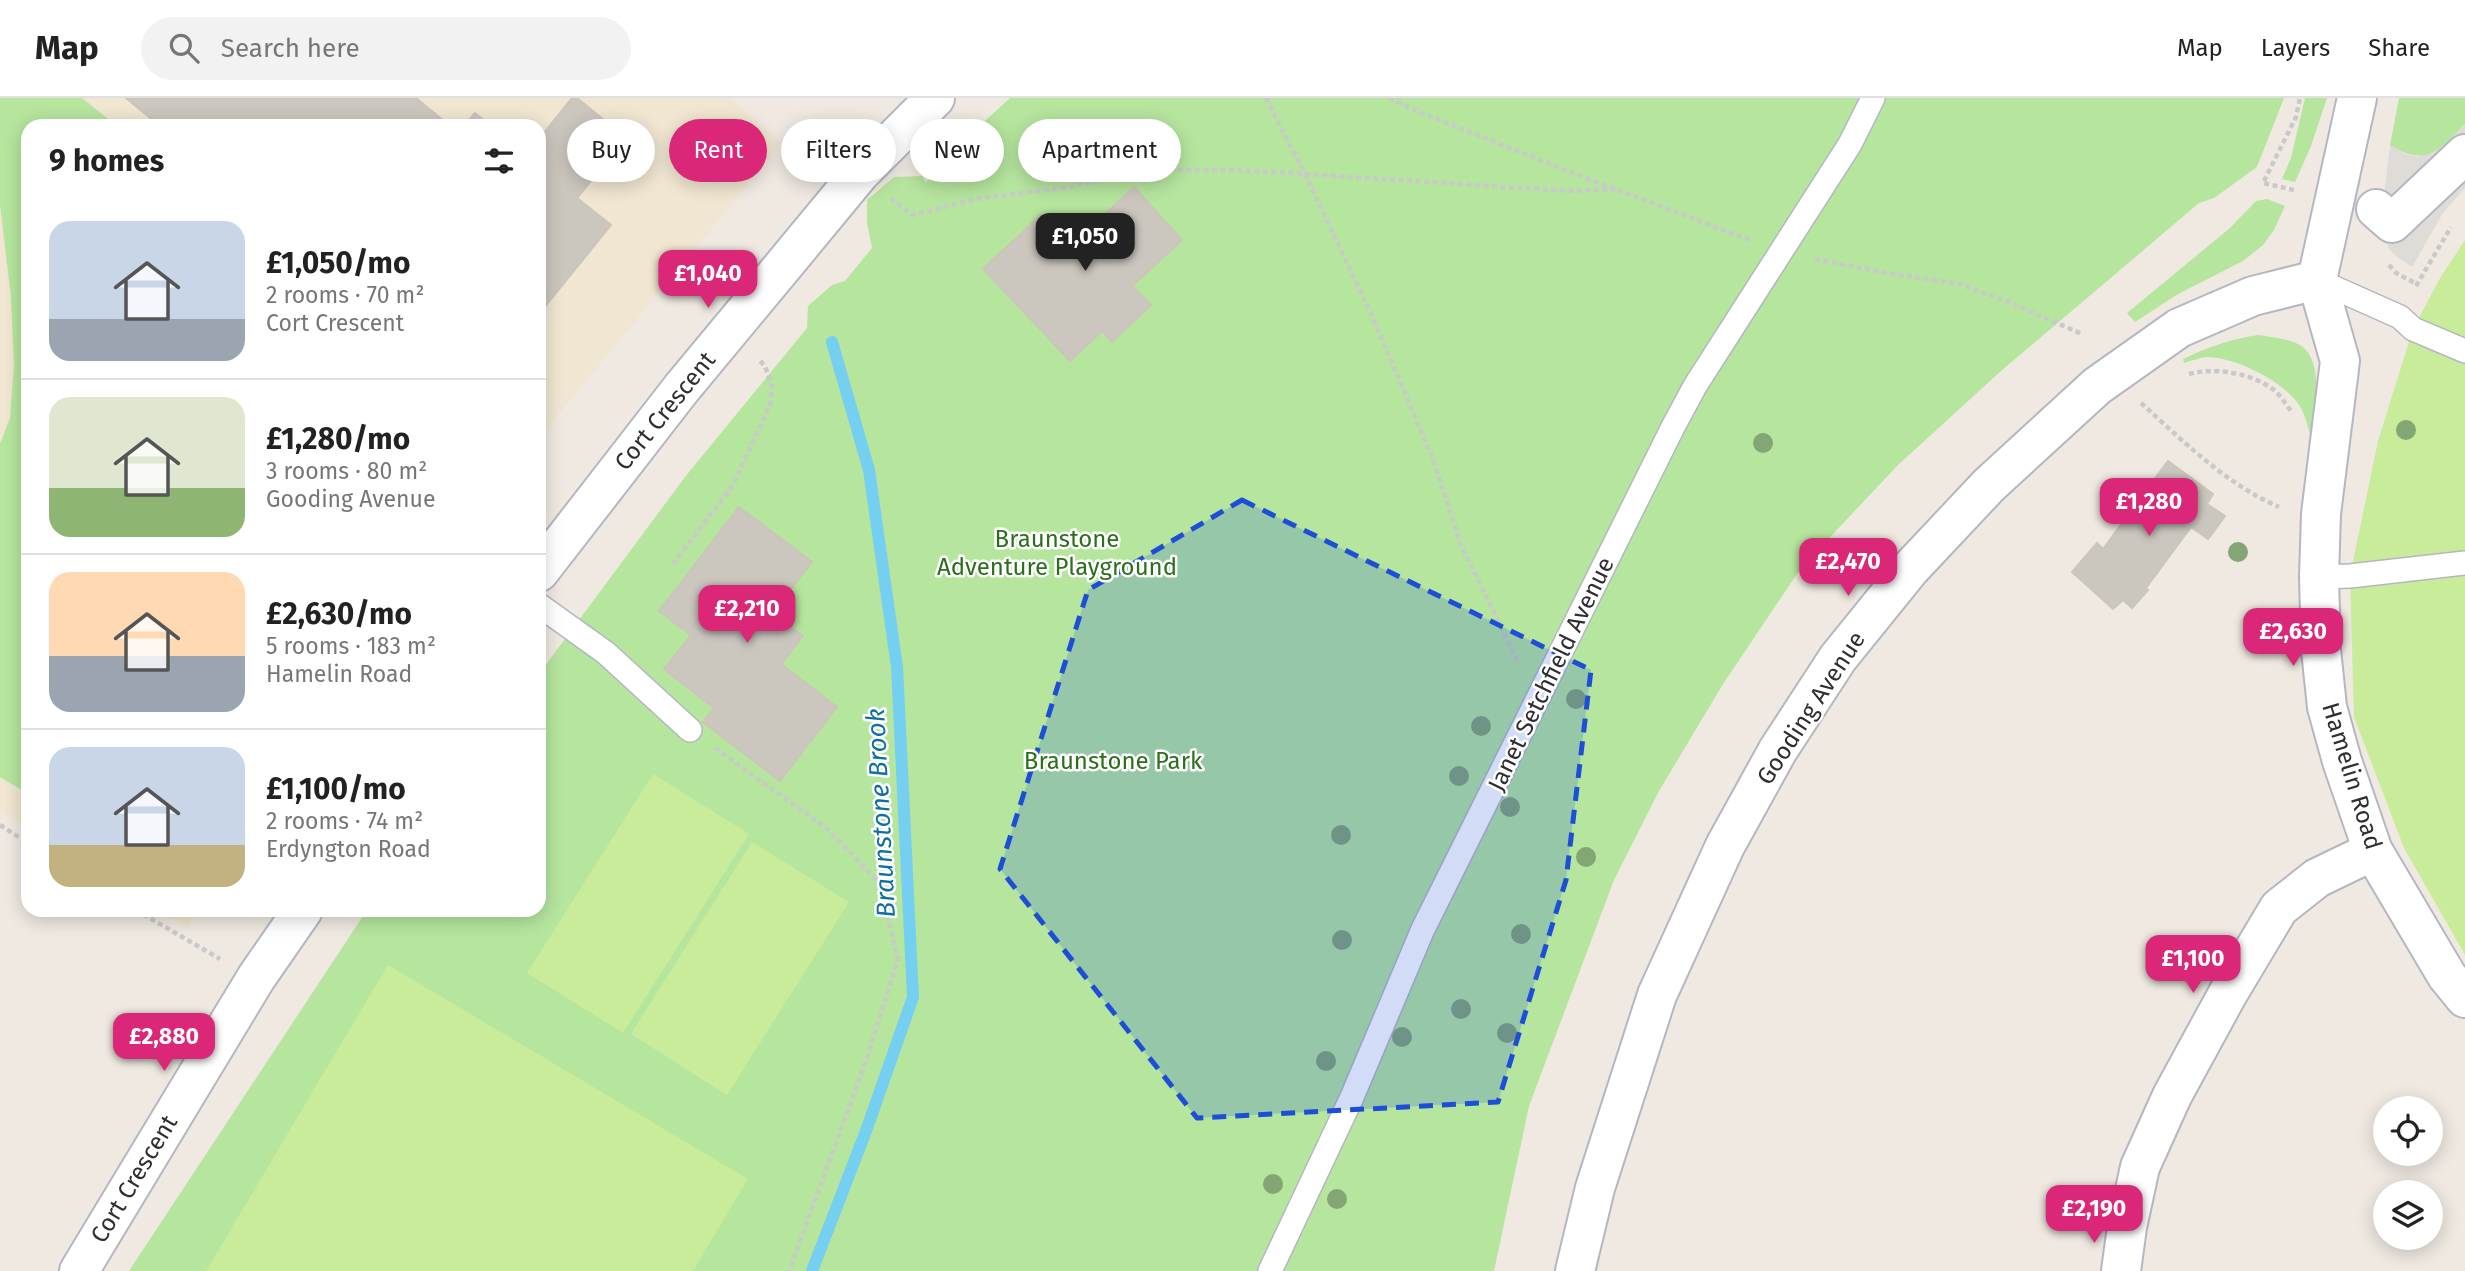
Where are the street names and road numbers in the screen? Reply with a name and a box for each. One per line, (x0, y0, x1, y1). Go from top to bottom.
street label: Cort Crescent (609, 346, 721, 476)
street label: Janet Setchfield Avenue (1482, 552, 1620, 796)
street label: Gooding Avenue (1751, 626, 1871, 790)
street label: Hamelin Road (2316, 699, 2388, 853)
street label: Cort Crescent (85, 1110, 183, 1248)

